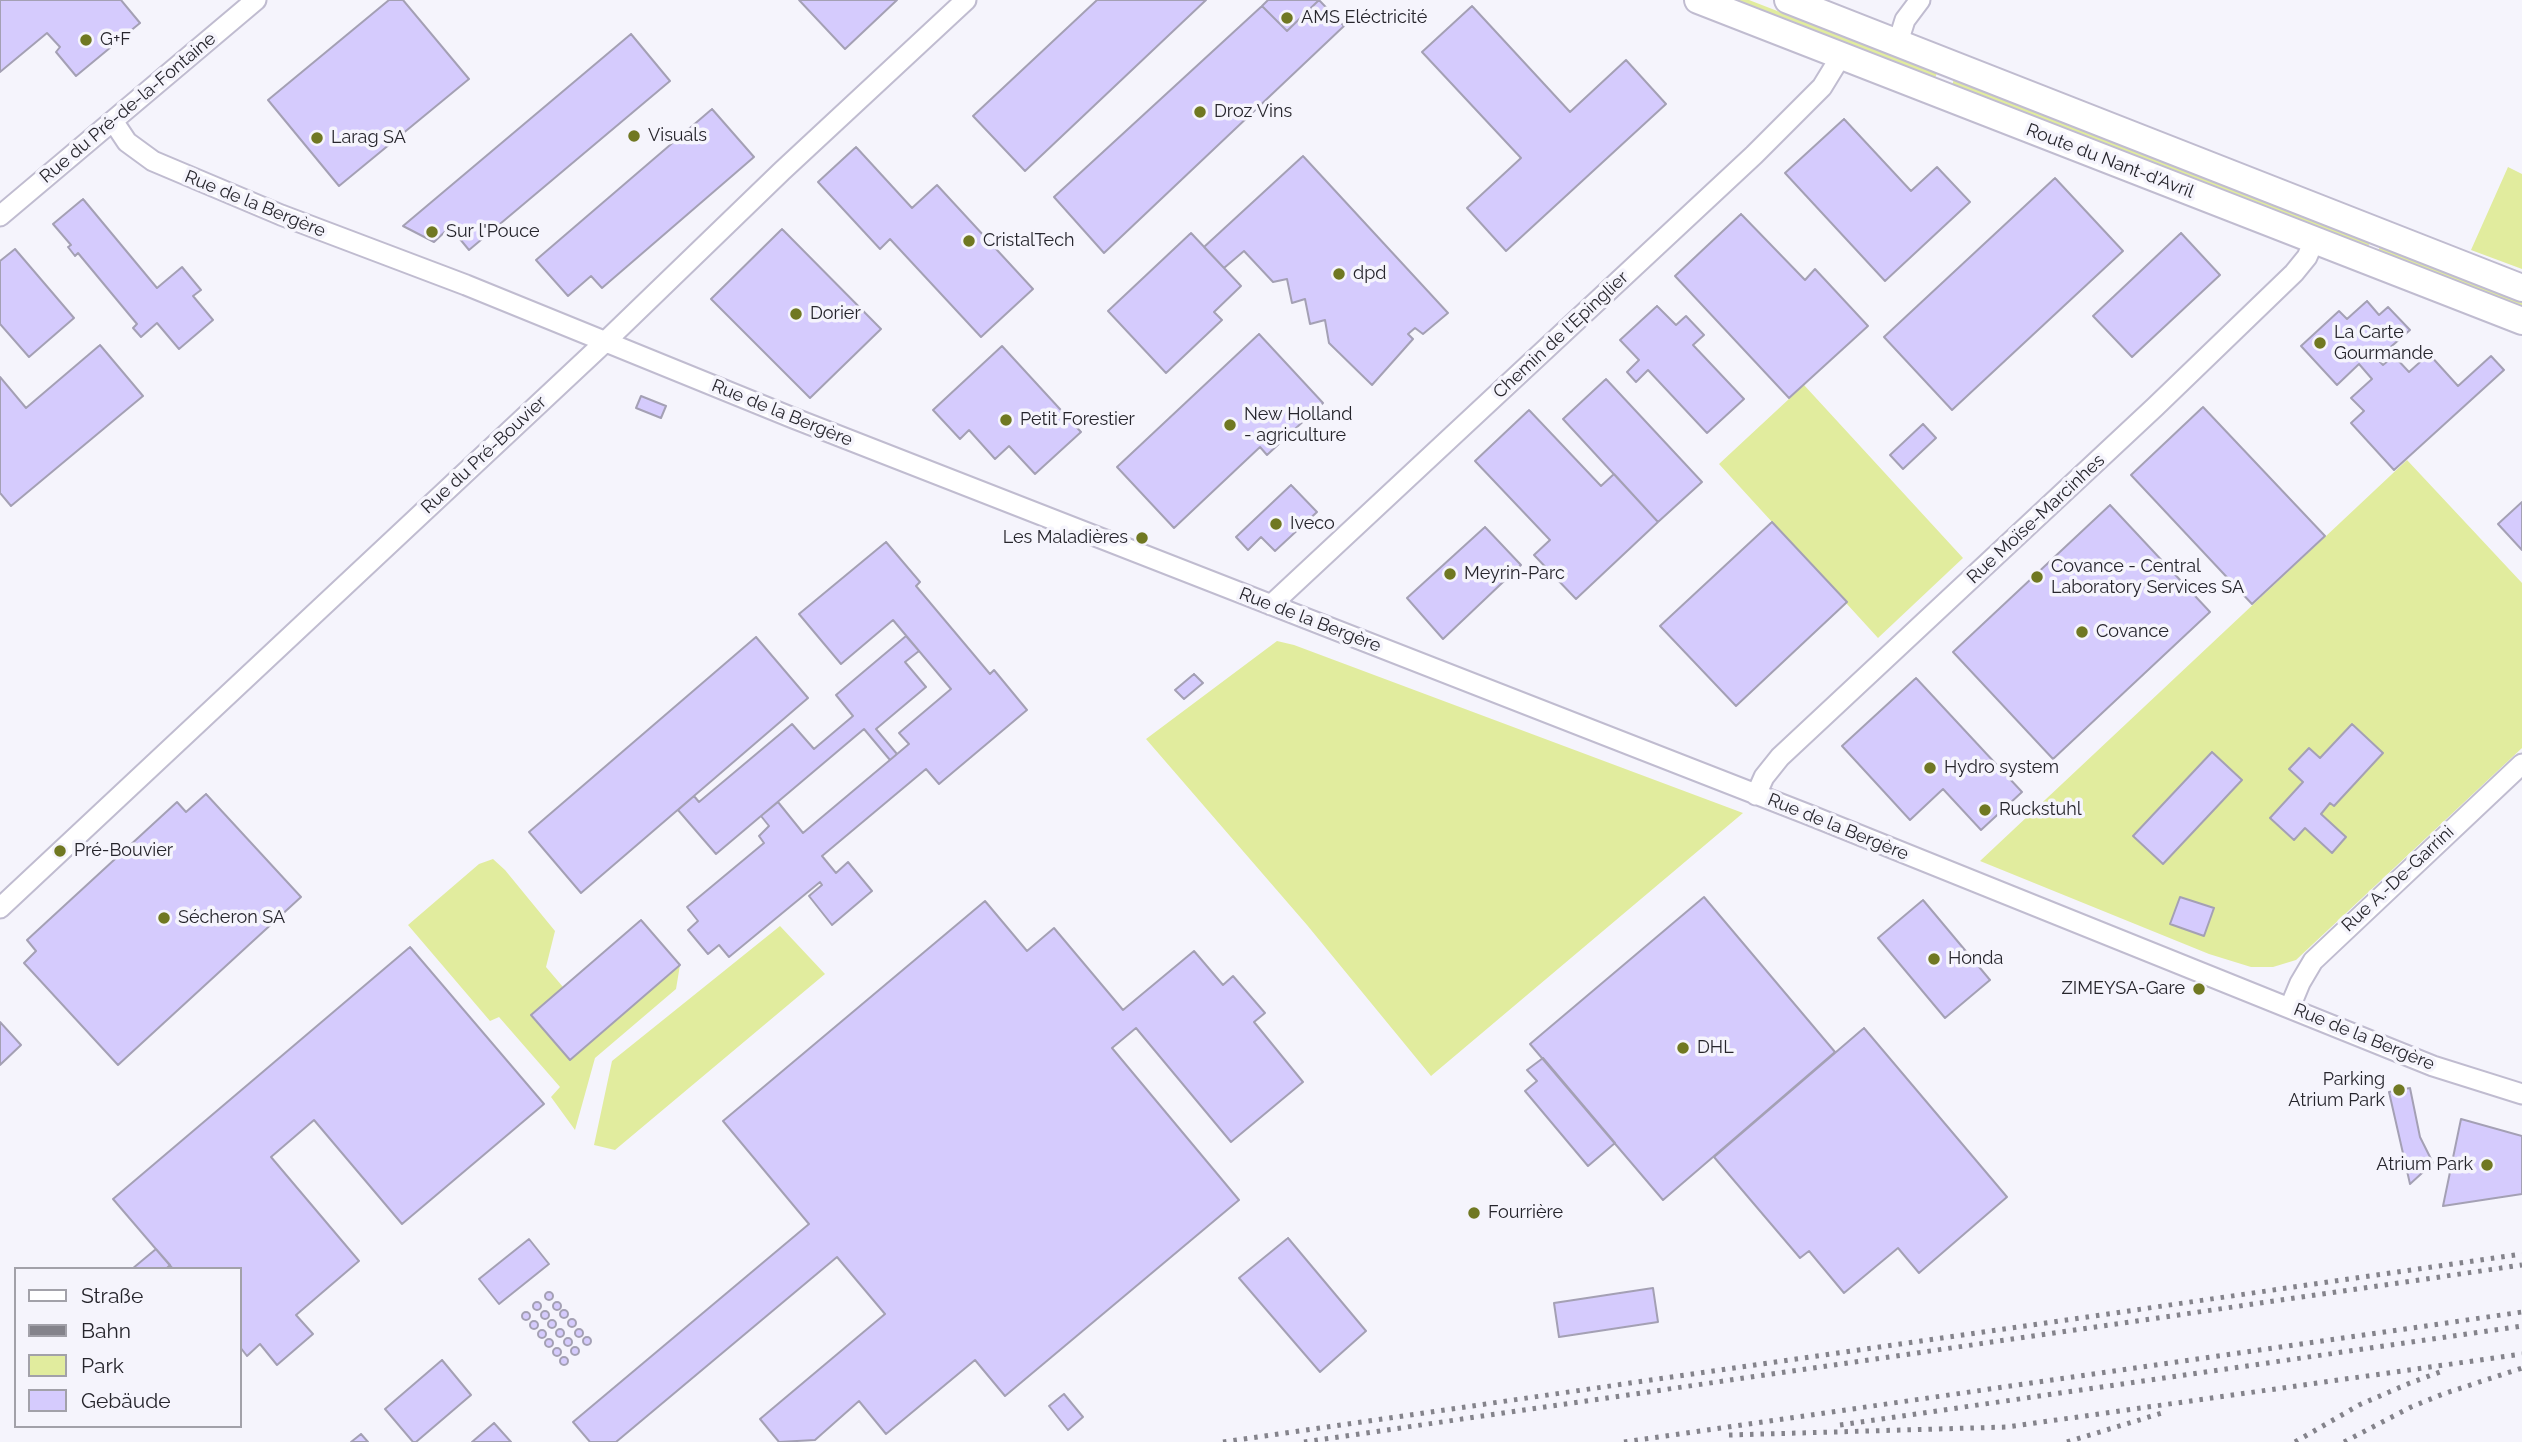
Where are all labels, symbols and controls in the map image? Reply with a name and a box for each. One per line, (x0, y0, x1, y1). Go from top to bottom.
place label: AMS Eléctricité (1301, 7, 1427, 29)
marker: AMS Eléctricité (1279, 10, 1295, 26)
street label: Rue du Pré-de-la-Fontaine (36, 28, 220, 188)
place label: G+F (100, 29, 131, 51)
marker: G+F (78, 32, 94, 48)
place label: Droz Vins (1214, 101, 1292, 123)
marker: Droz Vins (1192, 104, 1208, 120)
street label: Route du Nant-d'Avril (2023, 119, 2197, 203)
place label: Visuals (648, 125, 707, 147)
place label: Larag SA (331, 127, 406, 149)
marker: Visuals (626, 128, 642, 144)
marker: Larag SA (309, 130, 325, 146)
street label: Rue de la Bergère (181, 166, 329, 242)
place label: Sur l'Pouce (446, 221, 539, 243)
marker: Sur l'Pouce (424, 224, 440, 240)
place label: CristalTech (983, 230, 1075, 252)
marker: CristalTech (961, 233, 977, 249)
place label: dpd (1353, 263, 1386, 285)
marker: dpd (1331, 266, 1347, 282)
street label: Chemin de l'Epinglier (1489, 267, 1633, 403)
place label: Dorier (810, 303, 861, 325)
marker: Dorier (788, 306, 804, 322)
place label: La Carte Gourmande (2334, 322, 2433, 364)
marker: La Carte Gourmande (2312, 335, 2328, 351)
street label: Rue de la Bergère (708, 375, 856, 451)
street label: Rue du Pré-Bouvier (417, 391, 551, 519)
place label: New Holland - agriculture (1244, 404, 1352, 446)
place label: Petit Forestier (1020, 409, 1135, 431)
marker: Petit Forestier (998, 412, 1014, 428)
marker: New Holland - agriculture (1222, 417, 1238, 433)
street label: Rue Moïse-Marcinhes (1963, 450, 2109, 588)
place label: Iveco (1290, 513, 1335, 535)
marker: Iveco (1268, 516, 1284, 532)
place label: Les Maladières (1003, 527, 1128, 549)
marker: Les Maladières (1134, 530, 1150, 546)
place label: Covance - Central Laboratory Services SA (2051, 556, 2244, 598)
place label: Meyrin-Parc (1464, 563, 1565, 585)
marker: Meyrin-Parc (1442, 566, 1458, 582)
marker: Covance - Central Laboratory Services SA (2029, 569, 2045, 585)
street label: Rue de la Bergère (1236, 583, 1384, 657)
place label: Covance (2096, 621, 2169, 643)
marker: Covance (2074, 624, 2090, 640)
place label: Hydro system (1944, 757, 2059, 779)
marker: Hydro system (1922, 760, 1938, 776)
street label: Rue de la Bergère (1764, 789, 1912, 865)
place label: Ruckstuhl (1999, 799, 2082, 821)
marker: Ruckstuhl (1977, 802, 1993, 818)
street label: Rue A.-De-Garrini (2337, 822, 2459, 936)
place label: Pré-Bouvier (74, 840, 173, 862)
marker: Pré-Bouvier (52, 843, 68, 859)
place label: Sécheron SA (178, 907, 285, 929)
marker: Sécheron SA (156, 910, 172, 926)
place label: Honda (1948, 948, 2003, 970)
marker: Honda (1926, 951, 1942, 967)
place label: ZIMEYSA-Gare (2062, 978, 2185, 1000)
marker: ZIMEYSA-Gare (2191, 981, 2207, 997)
street label: Rue de la Bergère (2290, 999, 2438, 1075)
place label: DHL (1697, 1037, 1734, 1059)
marker: DHL (1675, 1040, 1691, 1056)
place label: Parking Atrium Park (2288, 1069, 2385, 1112)
marker: Parking Atrium Park (2391, 1082, 2407, 1098)
place label: Atrium Park (2376, 1154, 2473, 1176)
marker: Atrium Park (2479, 1157, 2495, 1173)
place label: Fourrière (1488, 1202, 1563, 1224)
marker: Fourrière (1466, 1205, 1482, 1221)
legend (14, 1267, 242, 1428)
text: Straße (81, 1283, 143, 1308)
text: Bahn (81, 1318, 131, 1343)
text: Park (81, 1353, 124, 1378)
text: Gebäude (81, 1388, 171, 1413)

